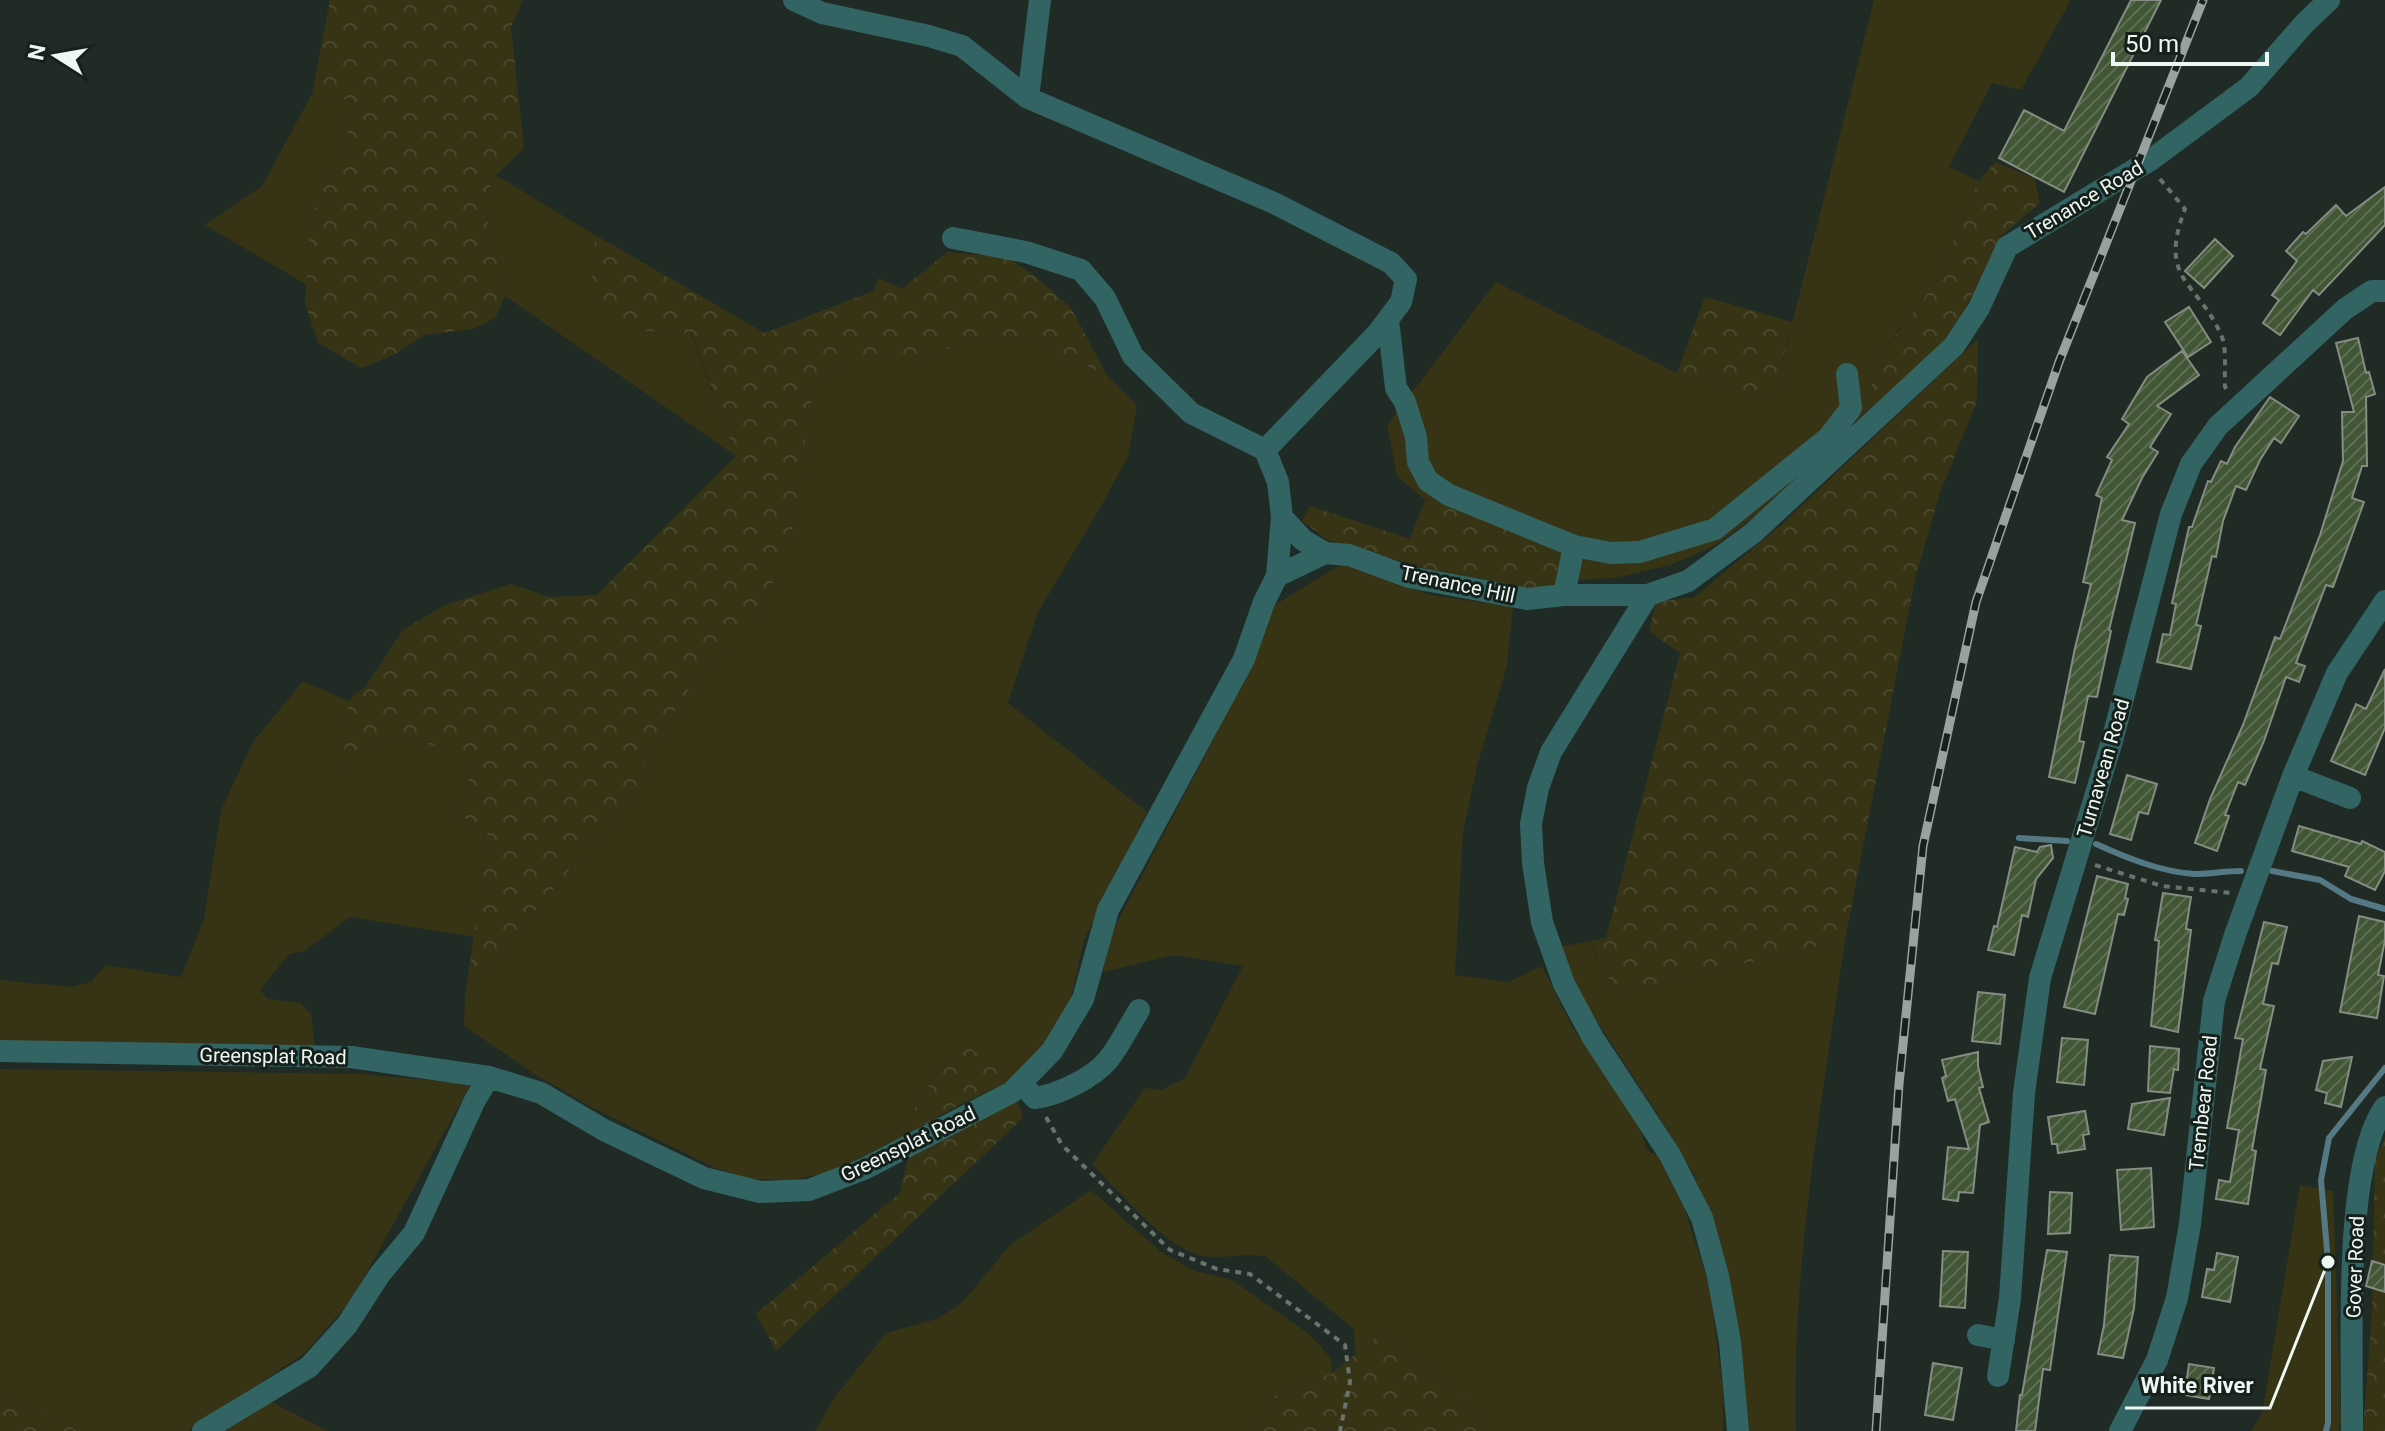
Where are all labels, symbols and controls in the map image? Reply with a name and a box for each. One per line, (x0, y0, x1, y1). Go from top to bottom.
north arrow (16, 16, 96, 96)
scale bar (2113, 16, 2267, 66)
text: 50 m (2125, 30, 2179, 58)
text: N (23, 42, 51, 62)
street label: Trenance Road (2021, 155, 2147, 245)
street label: Trenance Hill (1399, 560, 1517, 608)
street label: Turnavean Road (2072, 696, 2134, 840)
street label: Trembear Road (2184, 1034, 2222, 1172)
street label: Greensplat Road (199, 1043, 347, 1069)
street label: Greensplat Road (837, 1101, 979, 1187)
street label: Gover Road (2341, 1215, 2369, 1319)
callout: White River (2125, 1362, 2270, 1408)
text: White River (2140, 1373, 2254, 1398)

